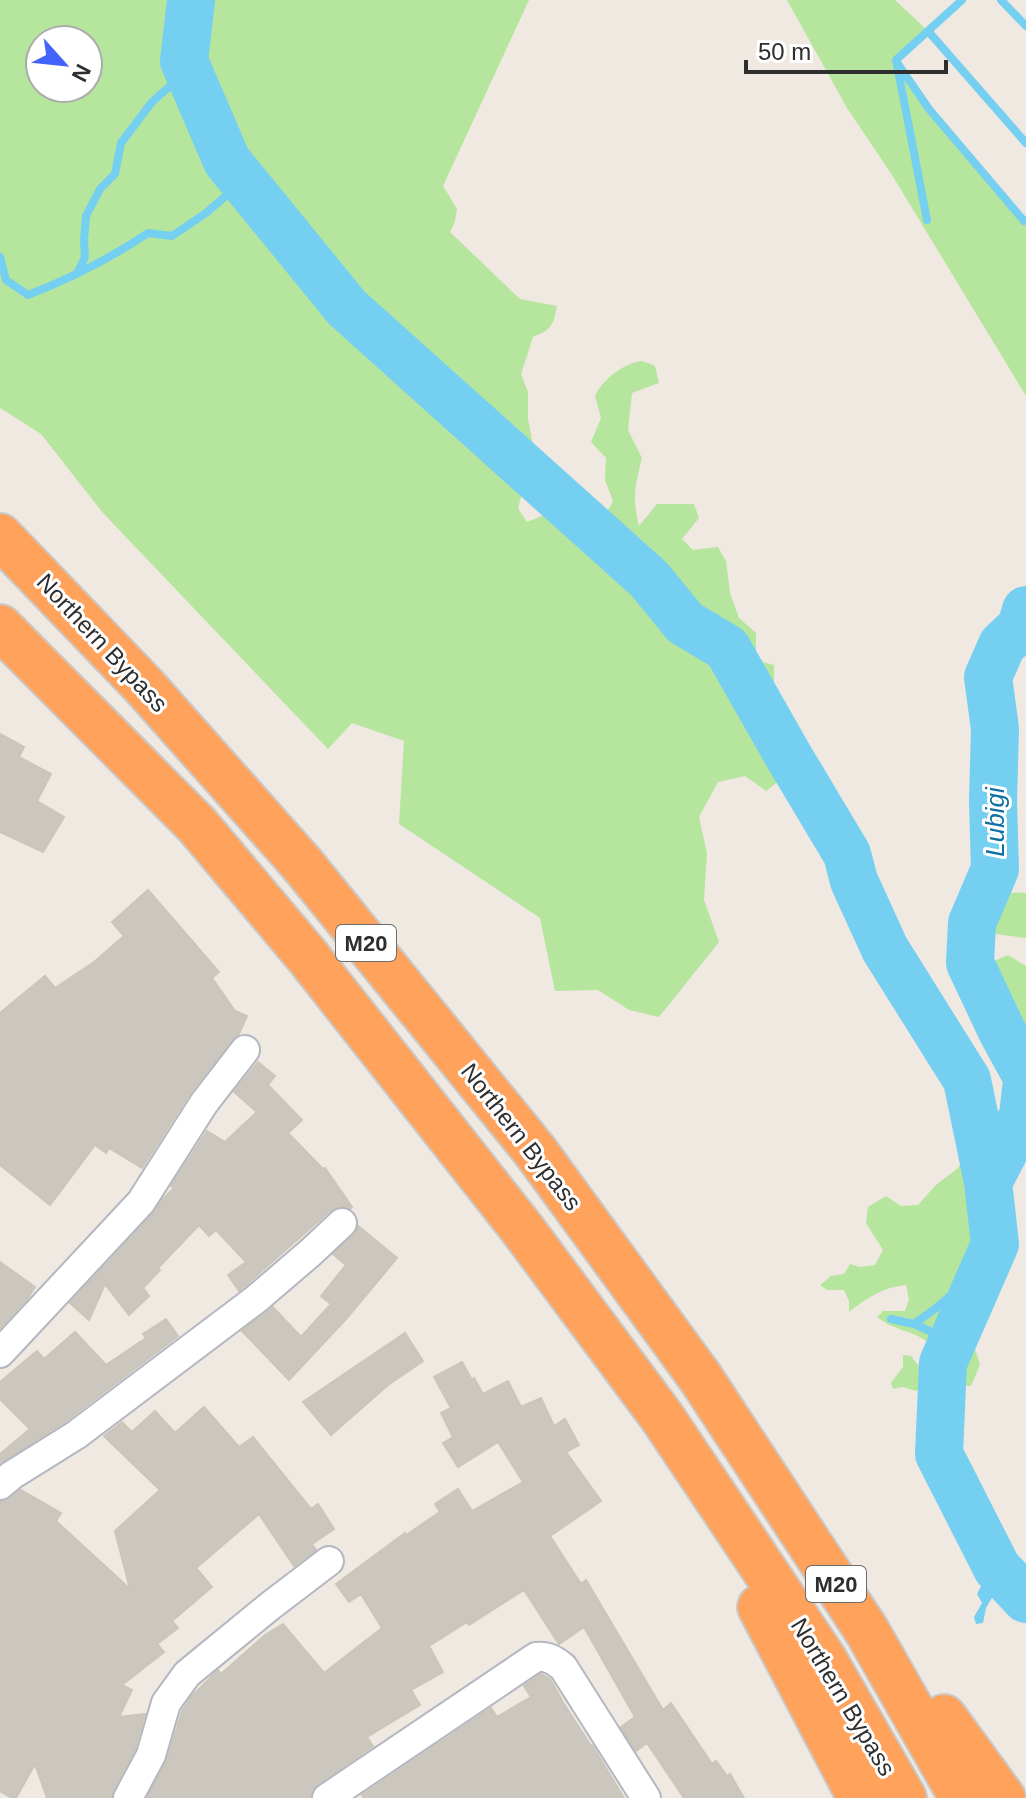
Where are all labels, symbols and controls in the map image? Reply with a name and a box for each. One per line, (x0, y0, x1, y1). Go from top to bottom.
north arrow (24, 24, 104, 104)
scale bar (746, 24, 946, 74)
text: 50 m (758, 38, 811, 65)
text: N (67, 60, 96, 86)
street label: Northern Bypass (32, 568, 173, 717)
water label: Lubigi (980, 786, 1010, 857)
road number: M20 (336, 925, 396, 961)
street label: Northern Bypass (456, 1058, 587, 1215)
road number: M20 (806, 1566, 866, 1602)
street label: Northern Bypass (786, 1613, 901, 1780)

